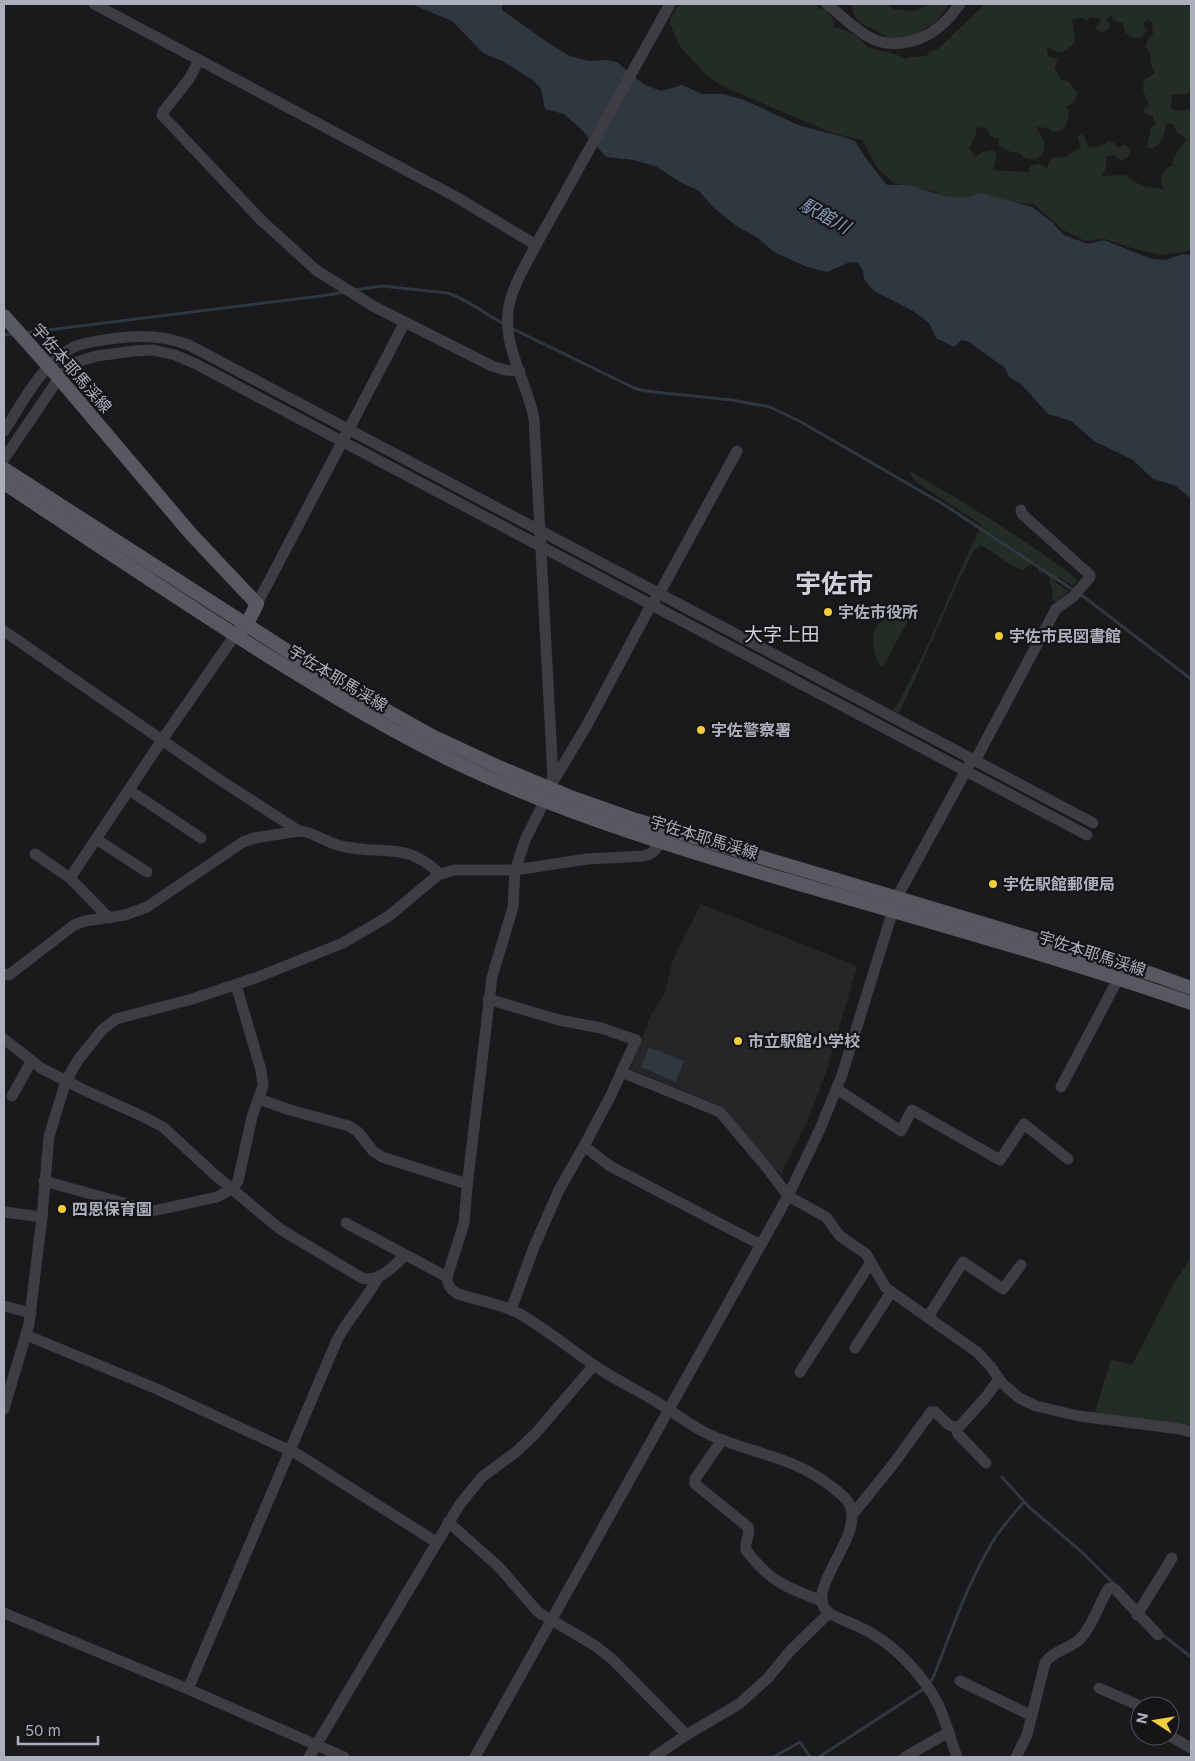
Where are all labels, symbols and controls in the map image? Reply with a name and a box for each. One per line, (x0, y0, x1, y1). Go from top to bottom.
water label: 駅館川 (797, 193, 856, 239)
street label: 宇佐本耶馬渓線 (28, 319, 116, 417)
district label: 宇佐市 (795, 568, 873, 599)
place label: 宇佐市役所 (838, 602, 918, 622)
marker: 宇佐市役所 (822, 606, 834, 618)
district label: 大字上田 (744, 623, 820, 646)
place label: 宇佐市民図書館 (1009, 626, 1121, 646)
marker: 宇佐市民図書館 (993, 630, 1005, 642)
street label: 宇佐本耶馬渓線 (285, 641, 391, 715)
place label: 宇佐警察署 (711, 720, 791, 740)
marker: 宇佐警察署 (695, 724, 707, 736)
street label: 宇佐本耶馬渓線 (648, 811, 760, 863)
place label: 宇佐駅館郵便局 (1003, 874, 1115, 894)
marker: 宇佐駅館郵便局 (987, 878, 999, 890)
street label: 宇佐本耶馬渓線 (1036, 926, 1148, 980)
place label: 市立駅館小学校 (748, 1031, 860, 1051)
marker: 市立駅館小学校 (732, 1035, 744, 1047)
place label: 四恩保育園 (72, 1199, 152, 1219)
marker: 四恩保育園 (56, 1203, 68, 1215)
north arrow (1130, 1696, 1180, 1746)
text: N (1132, 1711, 1151, 1725)
scale bar (18, 1714, 98, 1746)
text: 50 m (25, 1721, 61, 1740)

